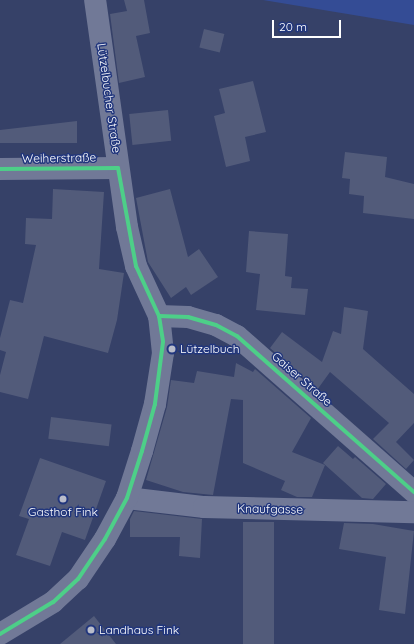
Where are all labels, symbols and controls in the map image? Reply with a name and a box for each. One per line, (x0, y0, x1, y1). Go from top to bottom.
scale bar (274, 12, 343, 38)
text: 20 m (279, 19, 307, 34)
street label: Lützelbucher Straße (94, 42, 124, 154)
street label: Weiherstraße (22, 150, 96, 166)
place label: Lützelbuch (180, 342, 240, 356)
marker: Lützelbuch (167, 344, 177, 354)
street label: Gaiser Straße (269, 349, 335, 409)
marker: Gasthof Fink (58, 494, 68, 504)
street label: Knaufgasse (237, 501, 303, 517)
place label: Gasthof Fink (28, 505, 98, 519)
place label: Landhaus Fink (99, 623, 179, 637)
marker: Landhaus Fink (86, 625, 96, 635)

